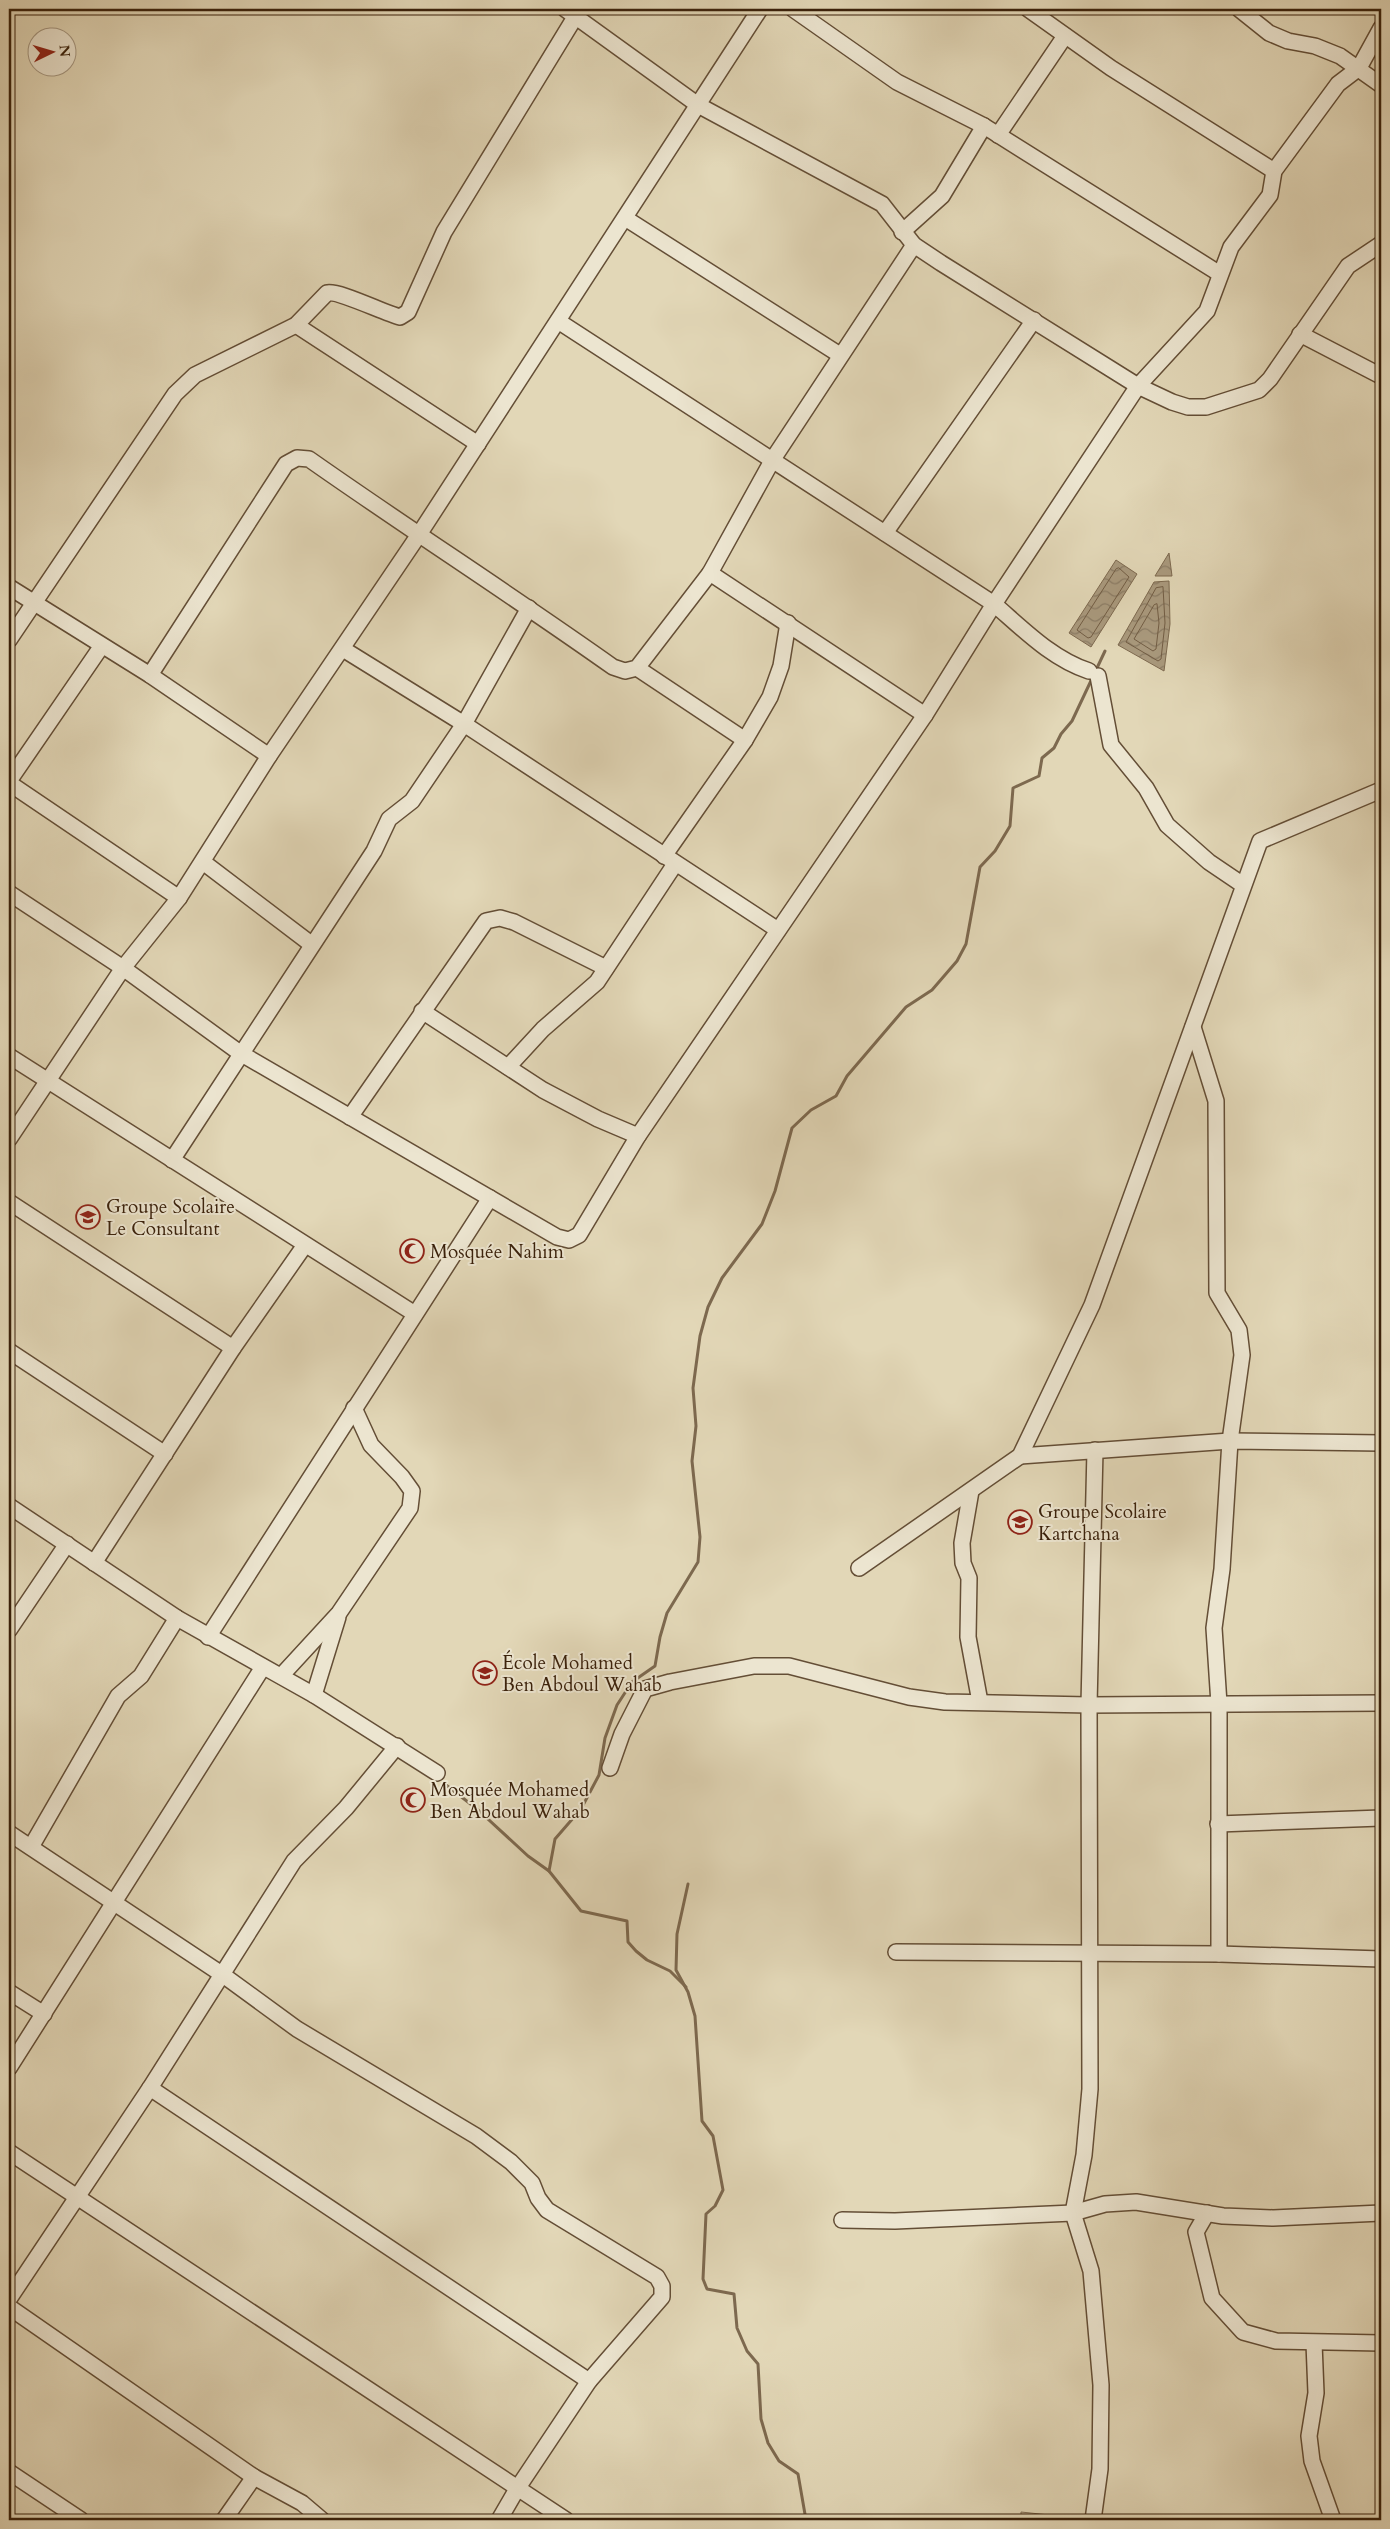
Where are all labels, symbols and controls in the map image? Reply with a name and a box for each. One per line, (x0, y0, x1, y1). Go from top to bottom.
north arrow (28, 28, 78, 78)
text: N (54, 44, 74, 58)
place label: Groupe Scolaire Le Consultant (106, 1194, 235, 1242)
school or university icon: Groupe Scolaire Le Consultant (75, 1204, 101, 1230)
mosque icon: Mosquée Nahim (399, 1238, 425, 1264)
place label: Mosquée Nahim (430, 1239, 565, 1265)
place label: Groupe Scolaire Kartchana (1038, 1499, 1167, 1547)
school or university icon: Groupe Scolaire Kartchana (1007, 1509, 1033, 1535)
place label: École Mohamed Ben Abdoul Wahab (502, 1650, 662, 1698)
school or university icon: École Mohamed Ben Abdoul Wahab (472, 1660, 498, 1686)
place label: Mosquée Mohamed Ben Abdoul Wahab (430, 1777, 590, 1825)
mosque icon: Mosquée Mohamed Ben Abdoul Wahab (400, 1787, 426, 1813)

